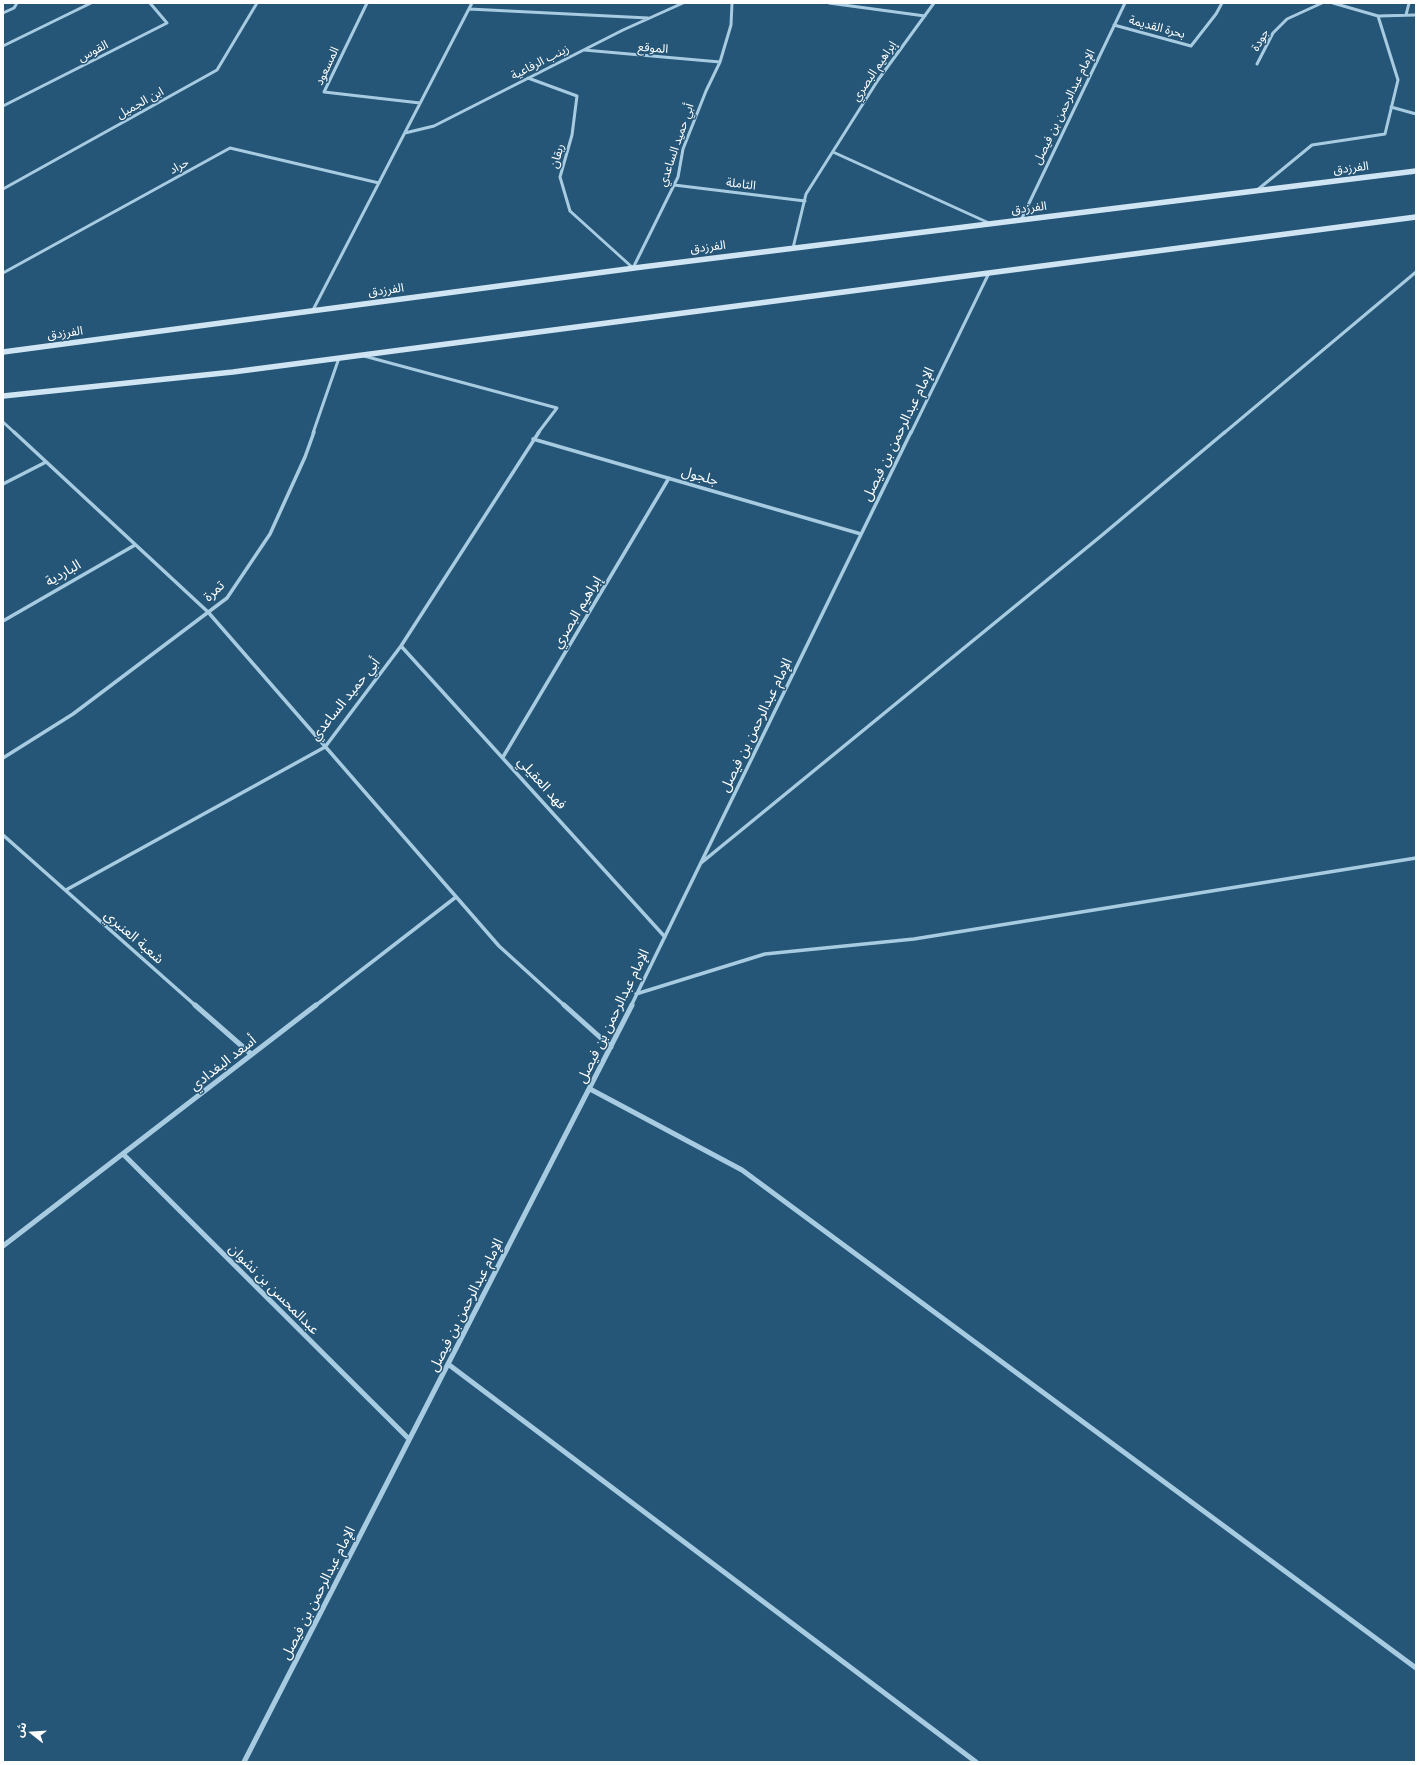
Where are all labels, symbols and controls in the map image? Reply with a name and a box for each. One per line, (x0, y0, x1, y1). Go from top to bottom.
street label: بحرة القديمة (1127, 13, 1187, 41)
street label: جودة (1248, 26, 1272, 54)
street label: القوس (75, 37, 111, 65)
street label: إبراهيم البصري (849, 38, 899, 104)
street label: الموقع (637, 40, 669, 56)
street label: زينب الرفاعية (508, 41, 572, 83)
street label: المسعود (312, 44, 342, 88)
street label: الإمام عبدالرحمن بن فيصل (1030, 47, 1098, 167)
street label: ابن الجميل (114, 84, 166, 122)
street label: أبي حميد الساعدي (655, 102, 697, 188)
street label: ربقان (547, 142, 567, 170)
street label: حراد (167, 155, 191, 177)
street label: الفرزدق (1332, 159, 1370, 177)
street label: الثاملة (725, 175, 757, 193)
street label: الفرزدق (1010, 199, 1048, 217)
street label: الفرزدق (689, 238, 727, 256)
street label: الفرزدق (367, 280, 405, 300)
street label: الفرزدق (46, 323, 84, 343)
street label: الإمام عبدالرحمن بن فيصل (858, 364, 938, 504)
street label: جلجول (680, 463, 720, 489)
street label: الباردية (42, 556, 84, 590)
street label: إبراهيم البصري (549, 573, 605, 651)
street label: تمرة (200, 577, 228, 605)
street label: أبي حميد الساعدي (307, 654, 383, 744)
street label: الإمام عبدالرحمن بن فيصل (716, 655, 796, 795)
street label: فهد العقيلي (514, 753, 570, 813)
street label: شعبة العنبري (101, 907, 167, 967)
street label: الإمام عبدالرحمن بن فيصل (573, 946, 653, 1086)
street label: أسعد البغدادي (186, 1032, 260, 1094)
street label: الإمام عبدالرحمن بن فيصل (425, 1236, 507, 1374)
street label: عبدالمحسن بن نشوان (225, 1240, 323, 1338)
street label: الإمام عبدالرحمن بن فيصل (277, 1524, 359, 1662)
north arrow (12, 1713, 52, 1753)
text: ش (12, 1720, 28, 1738)

